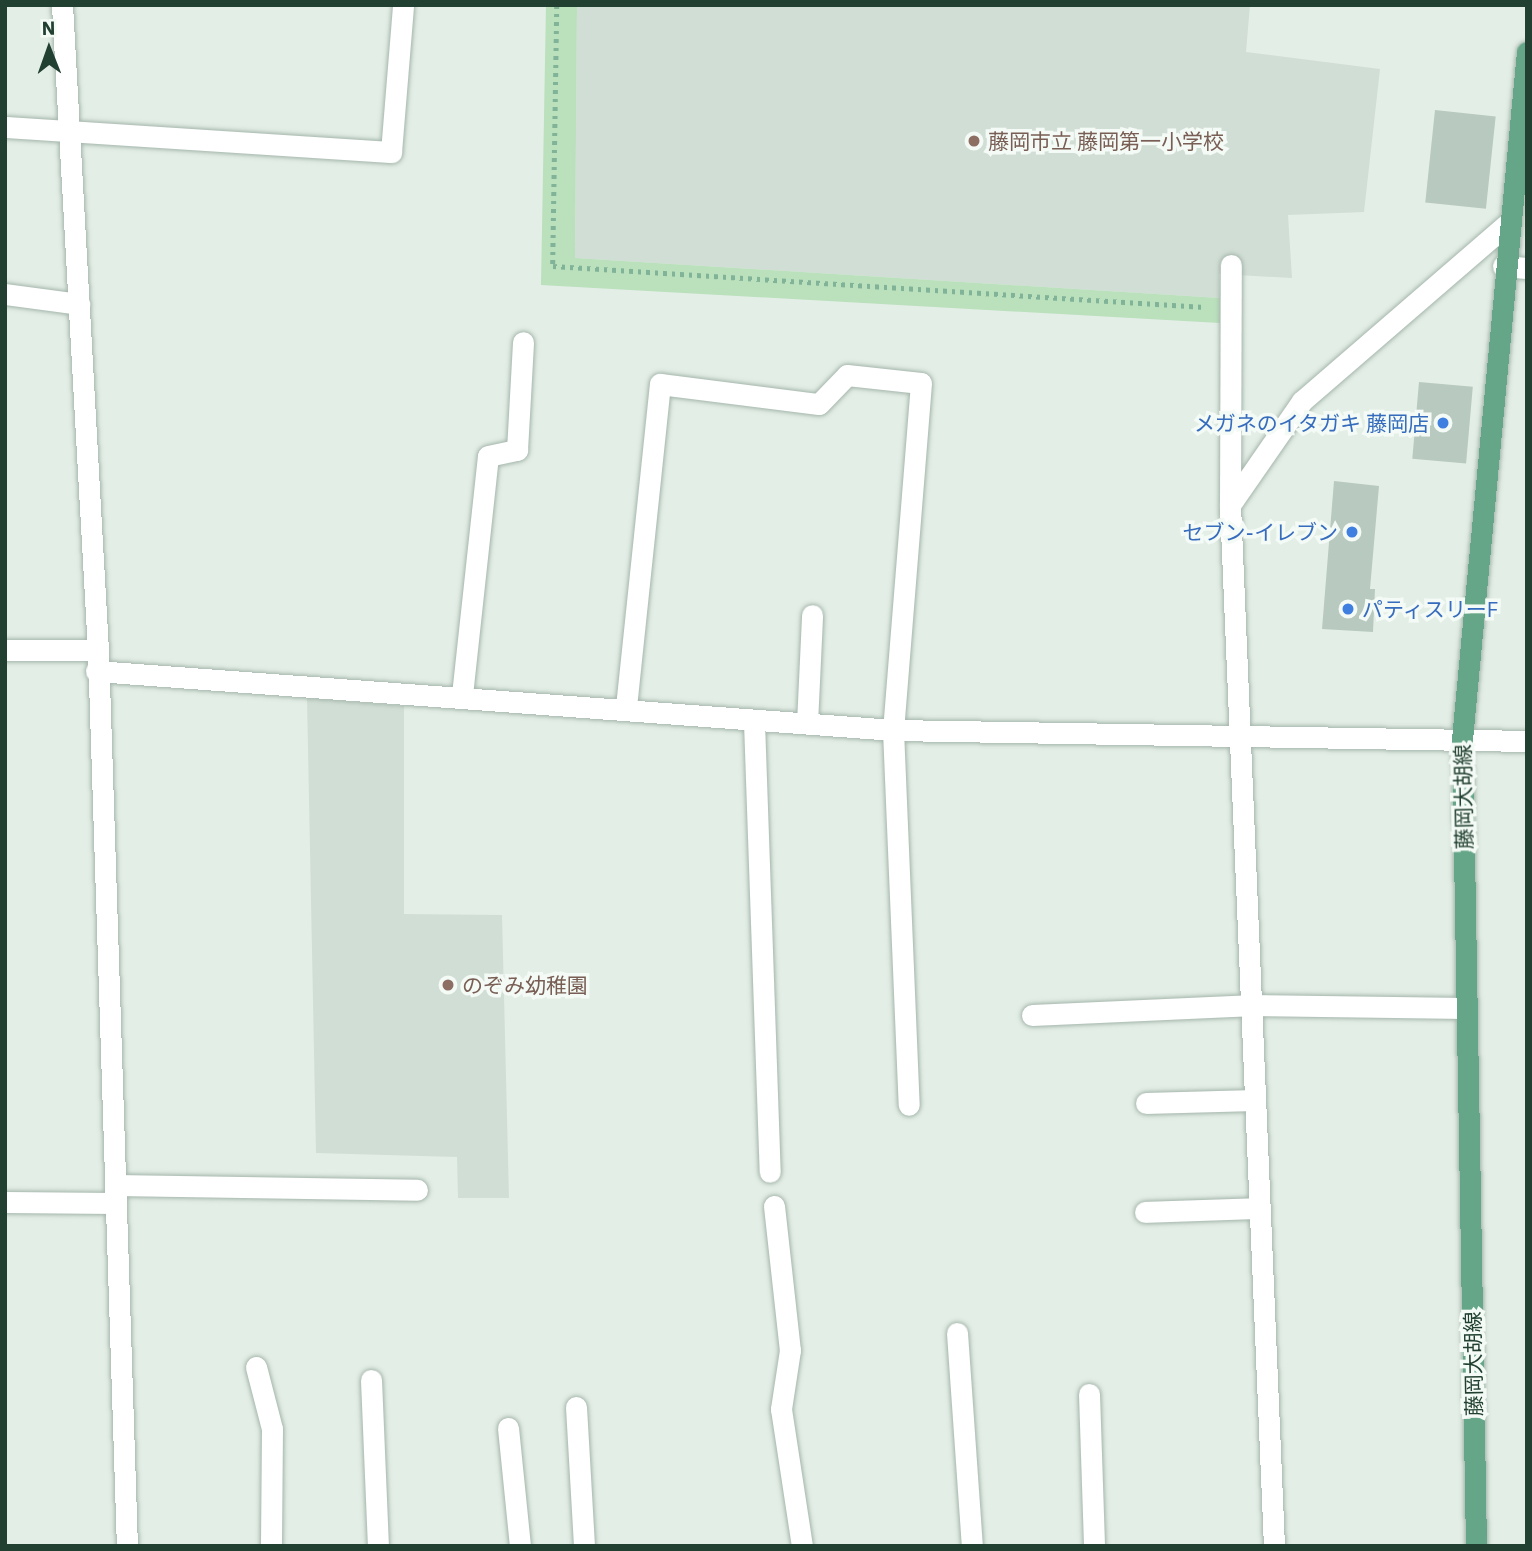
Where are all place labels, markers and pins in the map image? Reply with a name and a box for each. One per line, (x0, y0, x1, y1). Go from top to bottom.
place label: 藤岡市立 藤岡第一小学校 (988, 128, 1224, 154)
marker: 藤岡市立 藤岡第一小学校 (966, 133, 982, 149)
place label: メガネのイタガキ 藤岡店 (1193, 410, 1429, 436)
marker: メガネのイタガキ 藤岡店 (1435, 415, 1451, 431)
place label: セブン-イレブン (1183, 519, 1338, 545)
marker: セブン-イレブン (1344, 524, 1360, 540)
place label: パティスリーF (1362, 596, 1500, 622)
marker: パティスリーF (1340, 601, 1356, 617)
place label: のぞみ幼稚園 (462, 972, 588, 998)
marker: のぞみ幼稚園 (440, 977, 456, 993)

